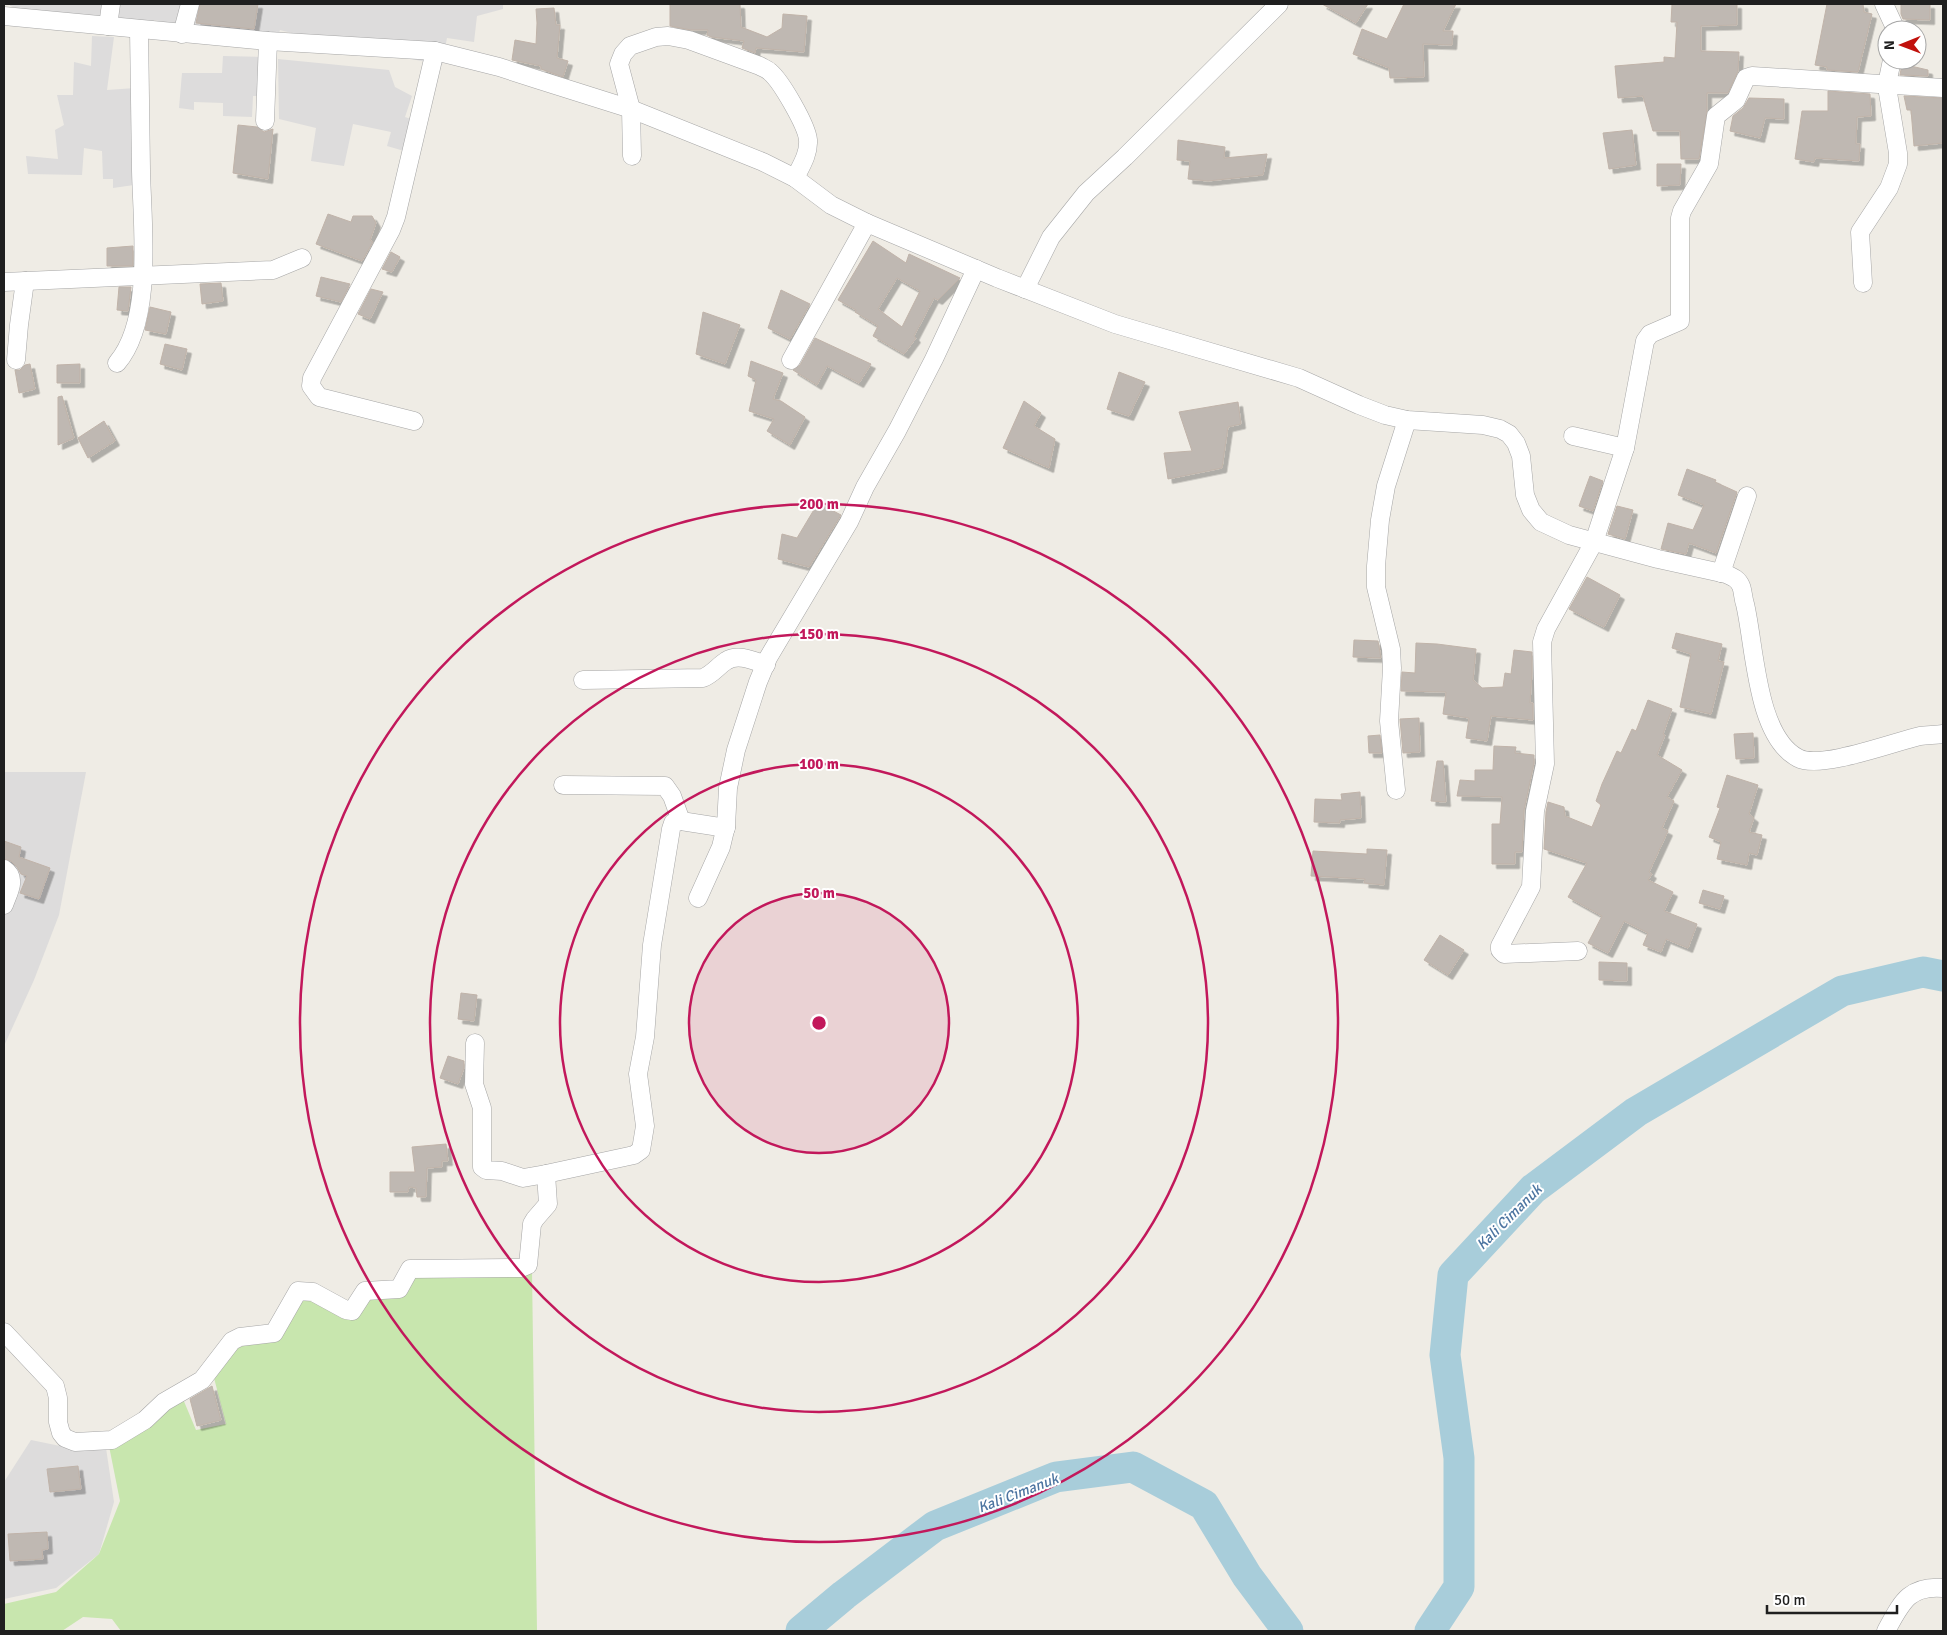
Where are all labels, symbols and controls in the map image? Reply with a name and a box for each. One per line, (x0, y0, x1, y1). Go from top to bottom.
north arrow (1877, 20, 1927, 70)
text: N (1881, 40, 1898, 50)
text: 200 m (799, 495, 839, 513)
text: 150 m (799, 625, 839, 643)
text: 100 m (799, 755, 839, 773)
text: 50 m (803, 884, 835, 902)
centre of rings (810, 1014, 828, 1032)
water label: Kali Cimanuk (1473, 1180, 1546, 1253)
water label: Kali Cimanuk (975, 1469, 1062, 1517)
scale bar (1767, 1582, 1897, 1614)
text: 50 m (1774, 1591, 1805, 1609)

